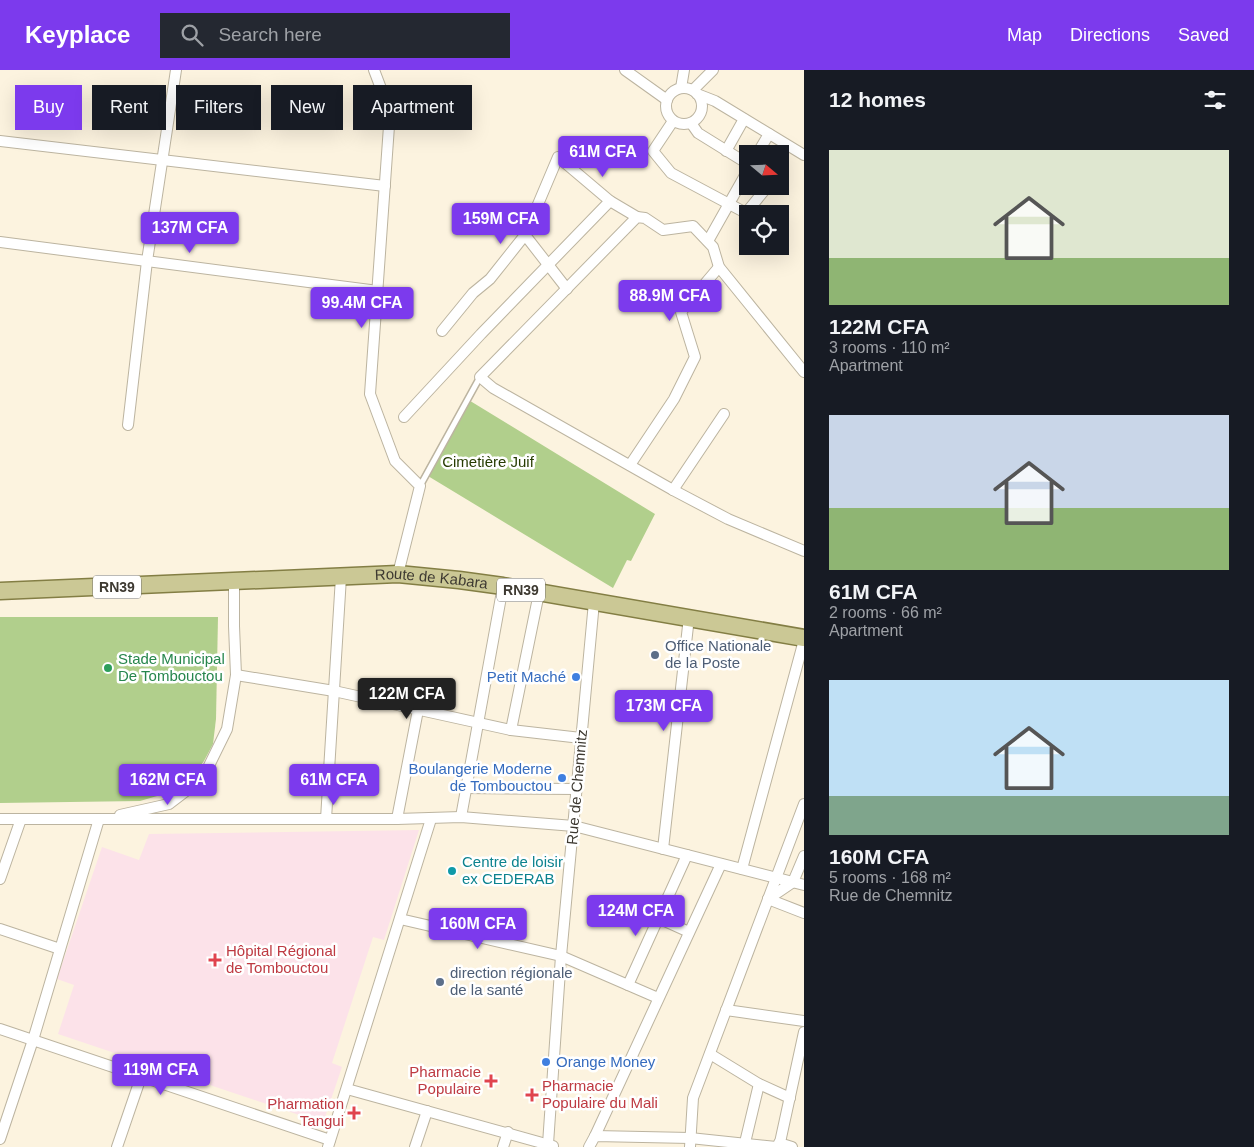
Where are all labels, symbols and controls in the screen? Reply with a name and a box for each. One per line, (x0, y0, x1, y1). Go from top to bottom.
search box (160, 13, 510, 58)
text: Keyplace (25, 21, 130, 48)
icon: search (178, 21, 206, 49)
text: Search here (218, 24, 322, 45)
text: Map (1007, 25, 1042, 45)
text: Directions (1070, 25, 1150, 45)
text: Saved (1178, 25, 1229, 45)
chip: Buy (15, 85, 82, 130)
chip: Rent (92, 85, 166, 130)
chip: Filters (176, 85, 261, 130)
chip: New (271, 85, 343, 130)
chip: Apartment (353, 85, 472, 130)
icon: filters (1201, 86, 1229, 114)
text: 12 homes (829, 88, 926, 111)
pin: 61M CFA (557, 136, 649, 178)
text: 61M CFA (569, 143, 637, 160)
north arrow (739, 145, 789, 195)
map controls (739, 145, 789, 255)
icon: home (984, 183, 1074, 273)
pin: 159M CFA (449, 202, 553, 245)
button: locate (739, 205, 789, 255)
text: 159M CFA (463, 210, 539, 227)
pin: 137M CFA (138, 212, 242, 254)
text: 137M CFA (152, 219, 228, 236)
pin: 88.9M CFA (613, 280, 727, 322)
pin: 99.4M CFA (305, 286, 419, 329)
text: 88.9M CFA (630, 287, 710, 304)
text: 99.4M CFA (322, 294, 402, 311)
text: 122M CFA (829, 315, 929, 338)
text: 3 rooms · 110 m² (829, 339, 950, 356)
text: Apartment (829, 357, 903, 374)
icon: home (984, 448, 1074, 538)
park label: Cimetière Juif (442, 453, 535, 470)
street label: Route de Kabara (375, 565, 490, 592)
road number: RN39 (93, 576, 141, 598)
road number: RN39 (497, 578, 545, 602)
text: 61M CFA (829, 580, 918, 603)
text: 2 rooms · 66 m² (829, 604, 942, 621)
text: Apartment (829, 622, 903, 639)
place label: Office Nationale de la Poste (665, 637, 771, 671)
marker: Office Nationale de la Poste (649, 649, 661, 661)
place label: Stade Municipal De Tombouctou (118, 650, 225, 684)
marker: Stade Municipal De Tombouctou (102, 662, 114, 674)
place label: Petit Maché (487, 668, 566, 685)
marker: Petit Maché (570, 671, 582, 683)
pin: 122M CFA (355, 678, 459, 720)
text: 122M CFA (369, 685, 445, 702)
pin: 173M CFA (612, 690, 716, 732)
text: 173M CFA (626, 697, 702, 714)
icon: home (984, 713, 1074, 803)
street label: Rue de Chemnitz (563, 728, 590, 845)
place label: Boulangerie Moderne de Tombouctou (409, 760, 552, 794)
pin: 162M CFA (116, 764, 220, 806)
pin: 61M CFA (288, 764, 380, 806)
text: 162M CFA (130, 771, 206, 788)
text: 61M CFA (300, 771, 368, 788)
marker: Boulangerie Moderne de Tombouctou (556, 772, 568, 784)
text: 160M CFA (829, 845, 929, 868)
place label: Centre de loisir ex CEDERAB (462, 853, 563, 887)
marker: Centre de loisir ex CEDERAB (446, 865, 458, 877)
text: 5 rooms · 168 m² (829, 869, 951, 886)
text: Rue de Chemnitz (829, 887, 953, 904)
pin: 124M CFA (584, 894, 688, 937)
text: 124M CFA (598, 902, 674, 919)
pin: 160M CFA (426, 908, 530, 950)
text: 160M CFA (440, 915, 516, 932)
place label: Hôpital Régional de Tombouctou (226, 942, 336, 976)
marker: Hôpital Régional de Tombouctou (208, 953, 222, 967)
place label: direction régionale de la santé (450, 964, 573, 998)
marker: direction régionale de la santé (434, 976, 446, 988)
place label: Orange Money (556, 1053, 656, 1070)
pin: 119M CFA (109, 1054, 213, 1096)
marker: Orange Money (540, 1056, 552, 1068)
text: 119M CFA (123, 1061, 199, 1078)
place label: Pharmacie Populaire (409, 1063, 481, 1097)
marker: Pharmacie Populaire (485, 1075, 497, 1087)
place label: Pharmacie Populaire du Mali (542, 1077, 658, 1111)
marker: Pharmacie Populaire du Mali (526, 1089, 538, 1101)
place label: Pharmation Tangui (267, 1095, 344, 1129)
marker: Pharmation Tangui (348, 1107, 360, 1119)

